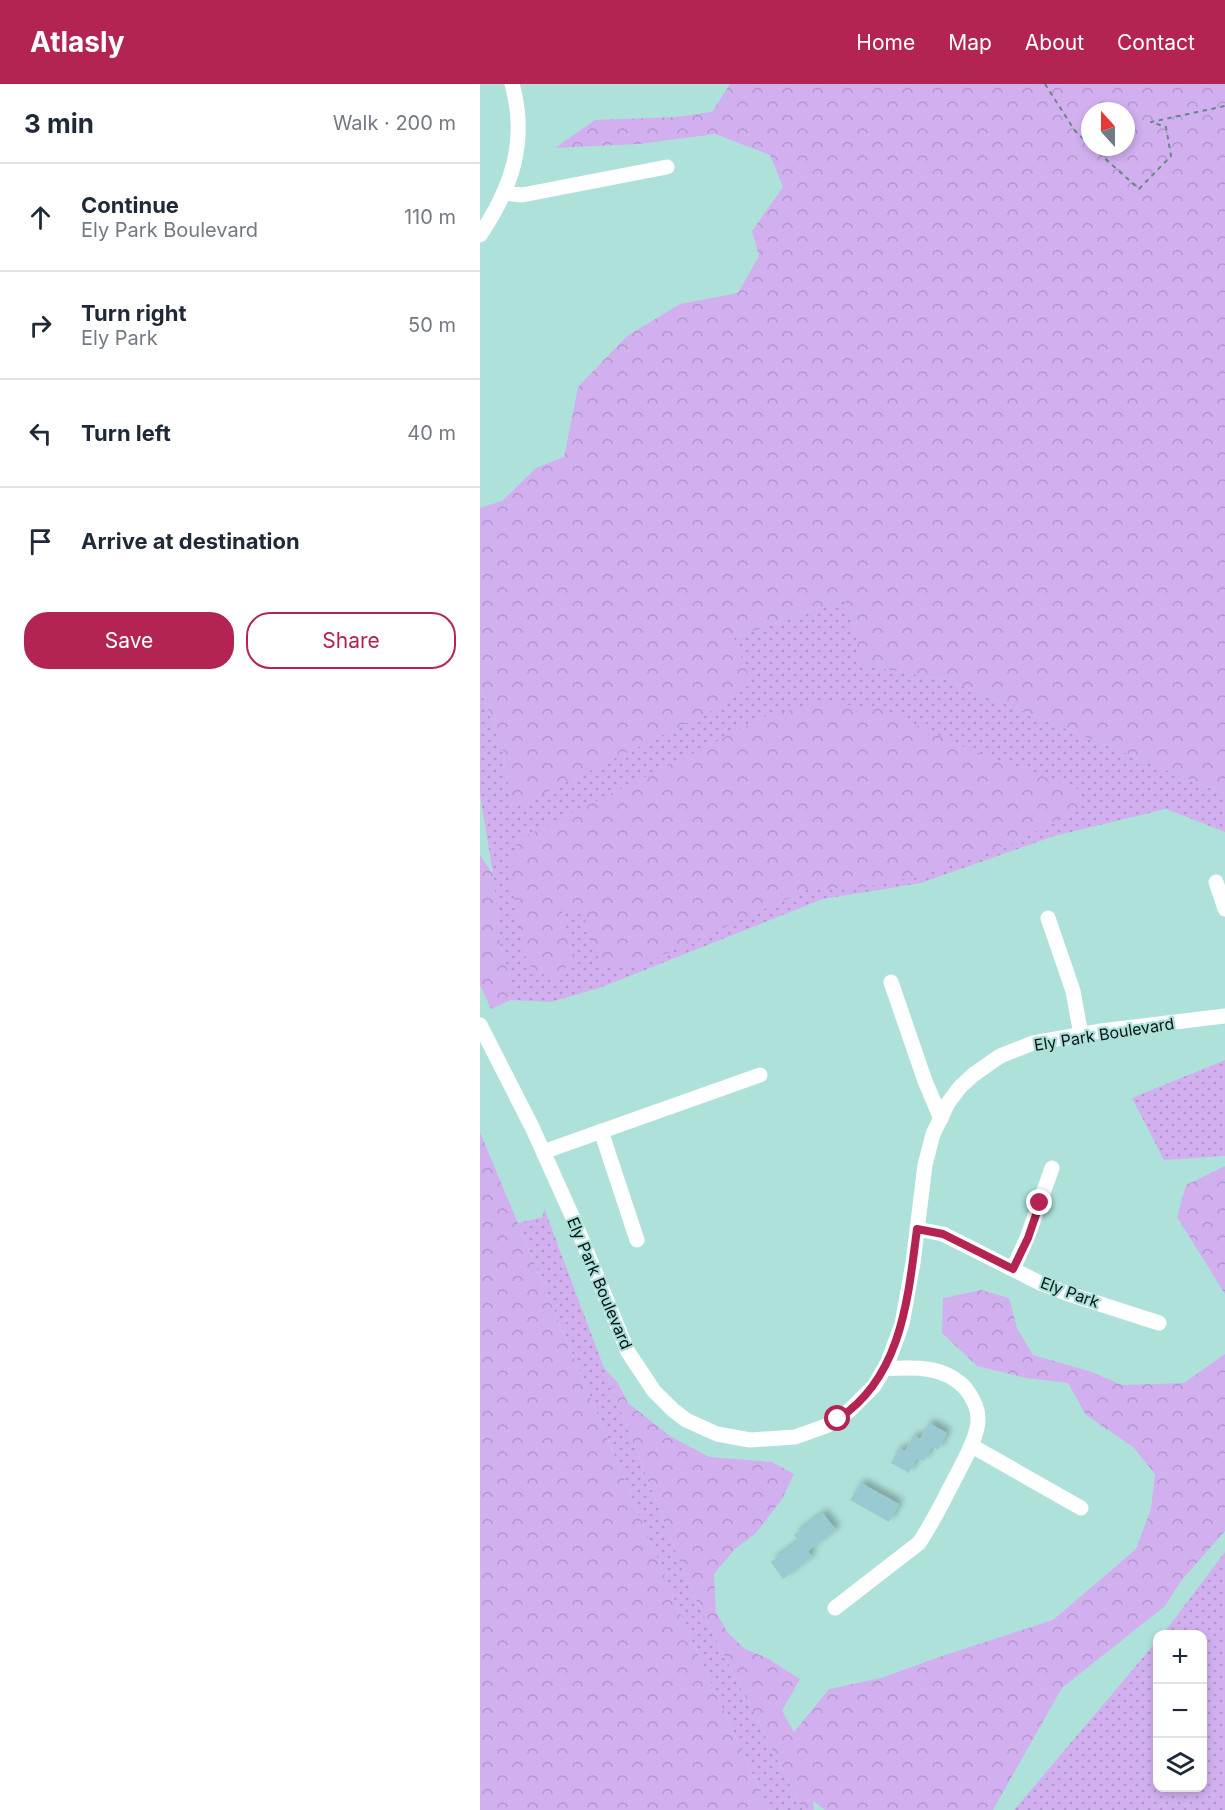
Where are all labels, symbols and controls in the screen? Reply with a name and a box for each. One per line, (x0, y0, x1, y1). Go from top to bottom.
text: Atlasly (30, 25, 125, 59)
text: Home (856, 30, 915, 55)
text: Map (948, 30, 992, 55)
text: About (1025, 30, 1084, 55)
text: Contact (1117, 30, 1195, 55)
north arrow (1081, 102, 1135, 156)
text: 3 min (24, 108, 94, 139)
text: Walk · 200 m (333, 111, 456, 135)
text: Continue (81, 192, 179, 218)
icon: ahead (24, 201, 57, 234)
text: 110 m (404, 205, 456, 229)
text: Ely Park Boulevard (81, 218, 258, 242)
text: Turn right (81, 300, 187, 326)
icon: right (24, 309, 57, 342)
text: 50 m (408, 313, 456, 337)
text: Ely Park (81, 326, 158, 350)
icon: left (24, 417, 57, 450)
text: Turn left (81, 420, 171, 446)
text: 40 m (407, 421, 456, 445)
icon: arrive (24, 525, 57, 558)
text: Arrive at destination (81, 528, 300, 554)
button: Save (24, 612, 234, 669)
button: Share (246, 612, 456, 669)
street label: Ely Park Boulevard (1032, 1013, 1176, 1055)
route end (1026, 1189, 1052, 1215)
street label: Ely Park Boulevard (563, 1214, 637, 1352)
street label: Ely Park (1038, 1272, 1102, 1312)
route start (824, 1405, 850, 1431)
map controls (1153, 1630, 1207, 1792)
button: + (1153, 1630, 1207, 1684)
button: − (1153, 1684, 1207, 1738)
button: layers (1153, 1738, 1207, 1792)

